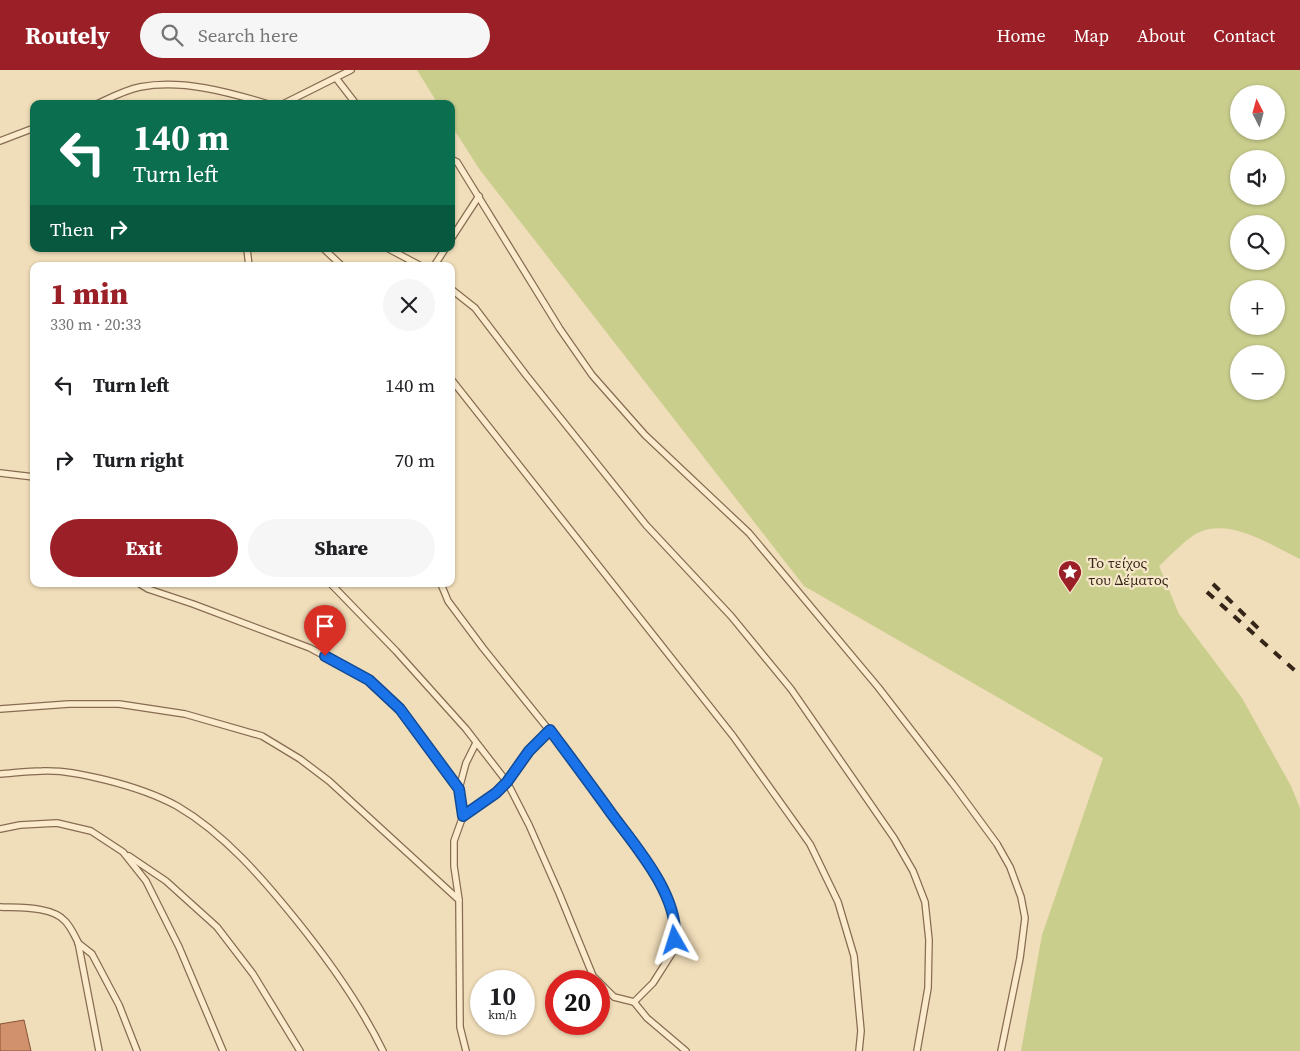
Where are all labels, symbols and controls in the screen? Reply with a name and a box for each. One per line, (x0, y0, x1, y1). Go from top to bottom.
search box (140, 13, 490, 58)
text: Routely (25, 19, 110, 52)
icon: search (158, 21, 186, 49)
text: Search here (198, 22, 298, 48)
text: Home (997, 23, 1046, 48)
text: Map (1074, 23, 1109, 48)
text: About (1137, 23, 1185, 48)
text: Contact (1213, 23, 1275, 48)
north arrow (1230, 85, 1285, 140)
map controls (1230, 85, 1285, 400)
text: 140 m (133, 114, 229, 162)
icon: left (50, 120, 115, 185)
button: sound (1230, 150, 1285, 205)
text: Turn left (133, 159, 218, 189)
icon: right (104, 215, 132, 243)
button: search (1230, 215, 1285, 270)
text: Then (50, 216, 94, 242)
text: 1 min (50, 273, 128, 314)
button: close (383, 279, 435, 331)
button: + (1230, 280, 1285, 335)
text: 330 m · 20:33 (50, 313, 141, 335)
button: − (1230, 345, 1285, 400)
icon: left (50, 371, 78, 399)
text: Turn left (93, 372, 169, 398)
text: 140 m (385, 372, 435, 398)
icon: right (50, 446, 78, 474)
text: Turn right (93, 447, 184, 473)
text: 70 m (394, 447, 435, 473)
button: Exit (50, 519, 238, 577)
button: Share (248, 519, 435, 577)
place label: Το τείχος του Δέματος (1088, 552, 1169, 590)
place icon: Το τείχος του Δέματος (1057, 559, 1083, 593)
pin (304, 605, 346, 656)
icon: arrive (311, 612, 339, 640)
position arrow (648, 913, 700, 965)
speed limit sign: 20 (545, 970, 610, 1035)
text: 10 (489, 979, 516, 1013)
text: km/h (488, 1007, 517, 1023)

